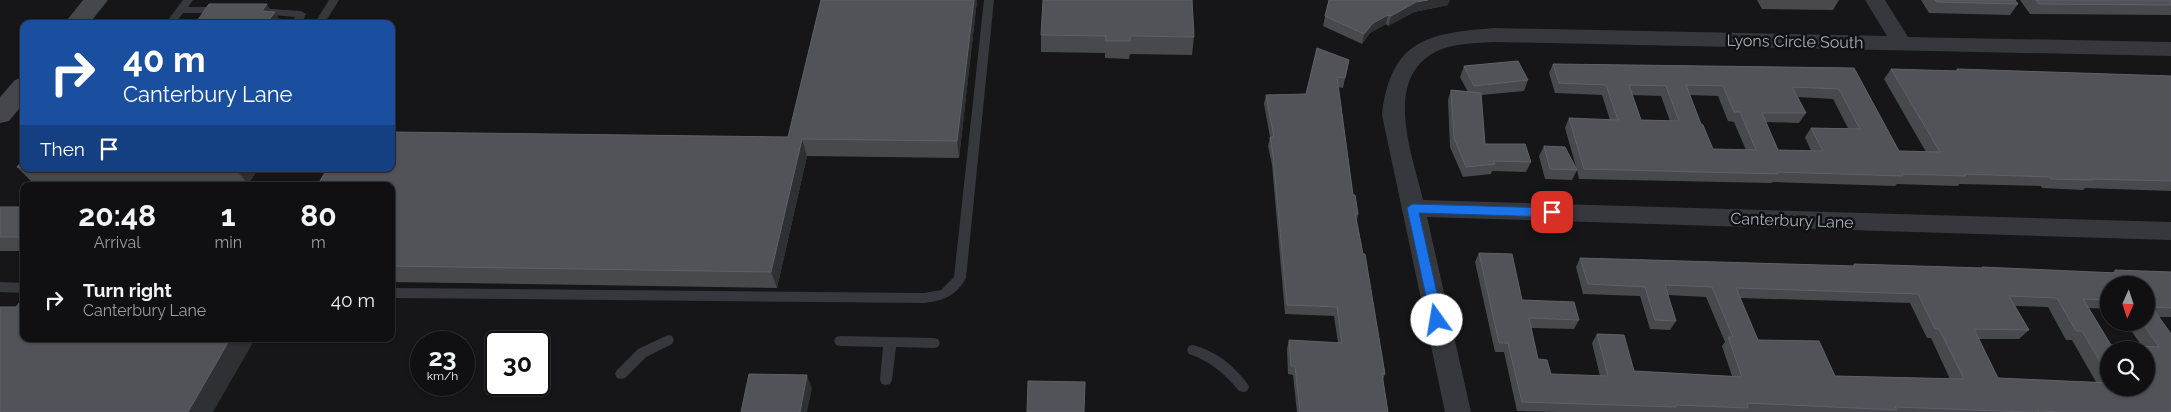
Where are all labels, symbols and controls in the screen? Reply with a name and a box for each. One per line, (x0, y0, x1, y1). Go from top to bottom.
street label: Lyons Circle South (1726, 31, 1864, 52)
text: 40 m (123, 39, 205, 80)
icon: right (40, 40, 105, 105)
text: Canterbury Lane (123, 81, 292, 107)
icon: arrive (95, 135, 123, 163)
text: Then (40, 138, 85, 160)
pin (1531, 191, 1573, 233)
text: 20:48 (78, 198, 156, 233)
text: 1 (221, 198, 236, 233)
text: 80 (300, 198, 337, 233)
icon: arrive (1538, 198, 1566, 226)
street label: Canterbury Lane (1730, 209, 1854, 232)
text: Arrival (94, 233, 141, 252)
text: min (214, 233, 242, 252)
text: m (311, 233, 326, 252)
north arrow (2100, 276, 2155, 331)
map controls (2100, 276, 2155, 396)
text: Turn right (83, 279, 172, 301)
icon: right (40, 286, 68, 314)
text: 40 m (331, 289, 375, 311)
position arrow (1410, 293, 1462, 345)
text: Canterbury Lane (83, 301, 206, 320)
speed limit sign: 30 (485, 331, 550, 396)
button: search (2100, 341, 2155, 396)
text: 23 (428, 342, 457, 372)
text: km/h (427, 369, 458, 383)

